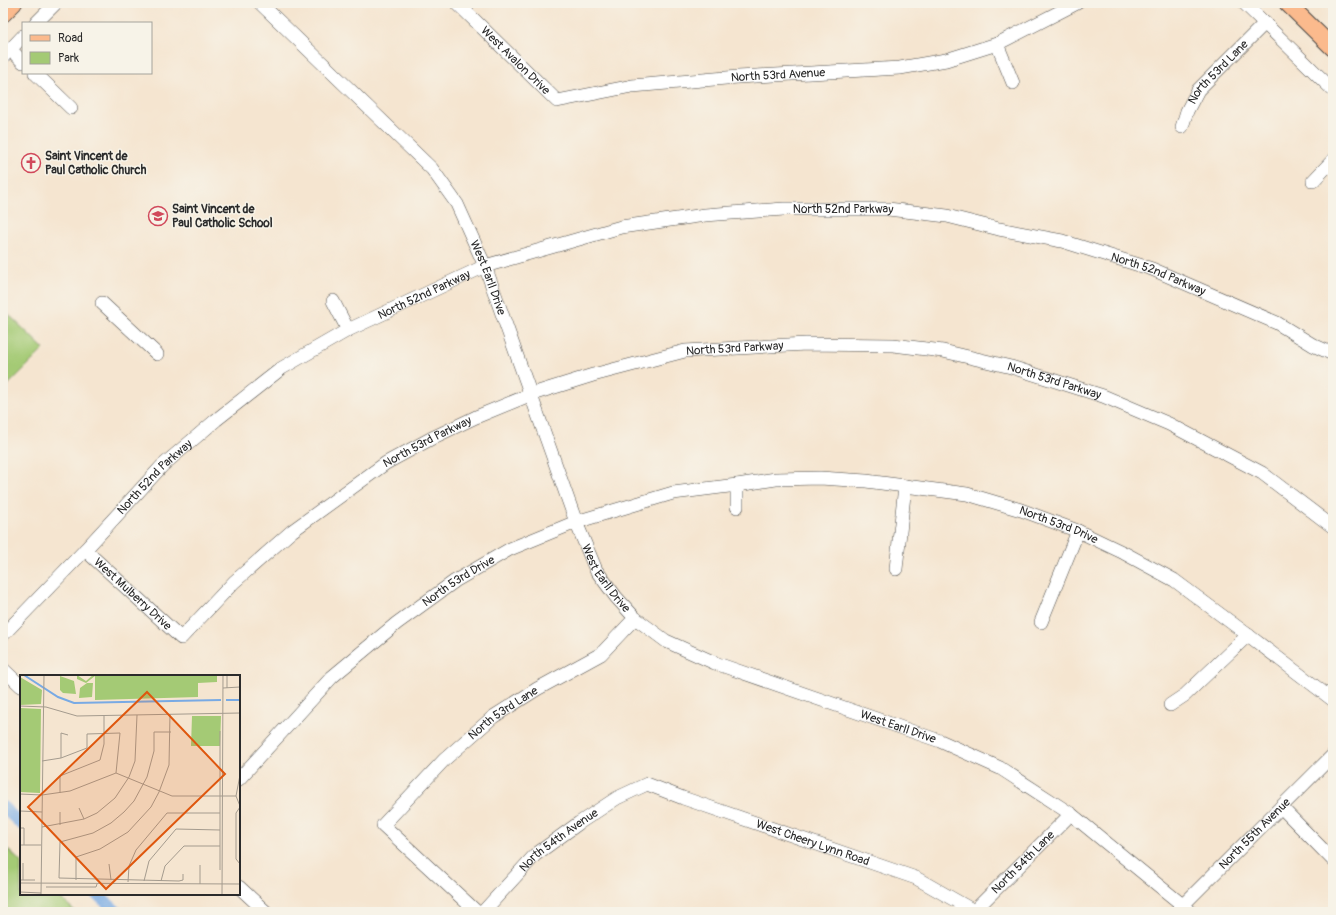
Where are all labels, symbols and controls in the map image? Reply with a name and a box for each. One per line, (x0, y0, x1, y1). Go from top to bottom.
legend (22, 22, 152, 74)
street label: West Avalon Drive (478, 23, 553, 98)
text: Road (58, 31, 83, 46)
street label: North 53rd Lane (1185, 37, 1251, 107)
text: Park (58, 51, 79, 66)
street label: North 53rd Avenue (730, 65, 826, 85)
place label: Saint Vincent de Paul Catholic Church (45, 149, 147, 178)
church icon: Saint Vincent de Paul Catholic Church (20, 152, 42, 174)
street label: North 52nd Parkway (793, 201, 894, 217)
place label: Saint Vincent de Paul Catholic School (172, 202, 273, 231)
school or university icon: Saint Vincent de Paul Catholic School (147, 205, 169, 227)
street label: West Earll Drive (467, 238, 509, 317)
street label: North 52nd Parkway (1109, 249, 1208, 299)
street label: North 52nd Parkway (375, 266, 473, 323)
street label: North 53rd Parkway (686, 338, 784, 358)
street label: North 53rd Parkway (1005, 359, 1103, 402)
street label: North 53rd Parkway (380, 413, 474, 471)
street label: North 52nd Parkway (114, 436, 195, 518)
street label: North 53rd Drive (1017, 503, 1101, 547)
street label: West Earll Drive (579, 542, 634, 616)
street label: North 53rd Drive (419, 552, 497, 610)
street label: West Mulberry Drive (91, 554, 175, 633)
inset map (20, 675, 240, 895)
street label: North 53rd Lane (465, 683, 541, 743)
street label: West Earll Drive (858, 706, 938, 747)
street label: North 55th Avenue (1216, 795, 1293, 872)
street label: North 54th Avenue (516, 805, 601, 875)
street label: West Cheery Lynn Road (754, 816, 872, 869)
street label: North 54th Lane (988, 827, 1058, 897)

